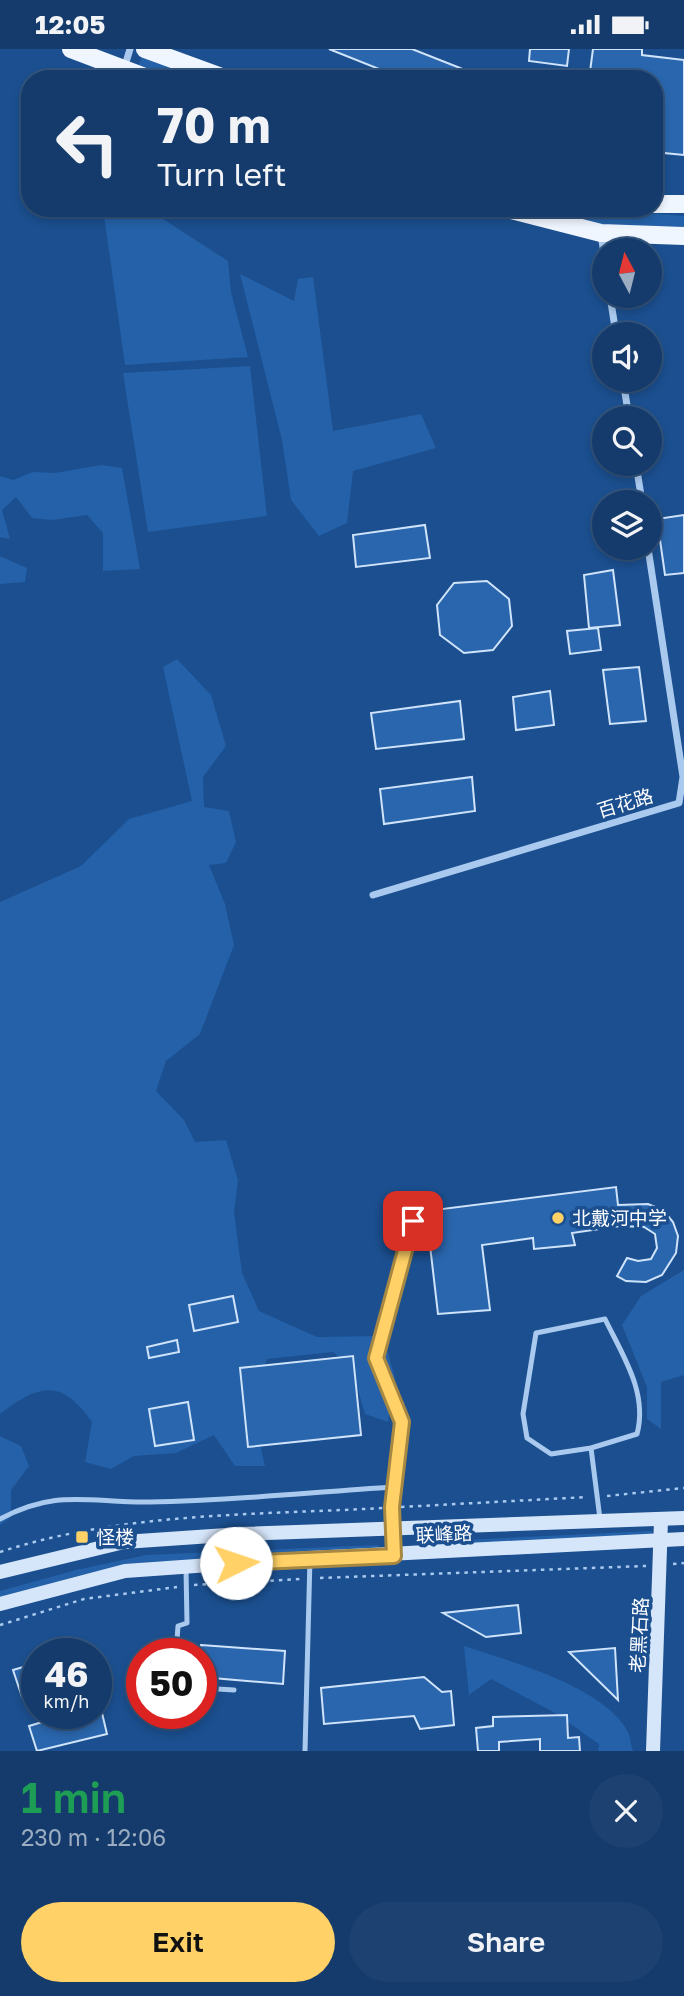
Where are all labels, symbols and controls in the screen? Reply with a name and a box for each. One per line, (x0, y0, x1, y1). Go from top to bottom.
text: 12:05 (35, 9, 105, 40)
text: 70 m (157, 95, 271, 154)
icon: left (42, 98, 133, 189)
text: Turn left (157, 155, 286, 193)
north arrow (592, 238, 662, 308)
map controls (592, 238, 662, 560)
button: sound (592, 322, 662, 392)
button: search (592, 406, 662, 476)
button: layers (592, 490, 662, 560)
street label: 百花路 (594, 783, 655, 822)
pin (383, 1191, 443, 1251)
icon: arrive (394, 1202, 432, 1240)
place label: 北戴河中学 (572, 1206, 667, 1229)
marker: 北戴河中学 (550, 1210, 566, 1226)
street label: 联峰路 (415, 1521, 473, 1546)
place label: 怪楼 (96, 1525, 134, 1548)
position arrow (199, 1526, 273, 1600)
marker: 怪楼 (74, 1529, 90, 1545)
street label: 老黑石路 (625, 1596, 652, 1674)
speed limit sign: 50 (126, 1638, 217, 1729)
text: 46 (44, 1653, 89, 1695)
text: km/h (44, 1690, 89, 1712)
text: 1 min (21, 1772, 126, 1822)
button: close (589, 1774, 663, 1848)
text: 230 m · 12:06 (21, 1823, 166, 1851)
button: Exit (21, 1902, 335, 1982)
button: Share (349, 1902, 663, 1982)

